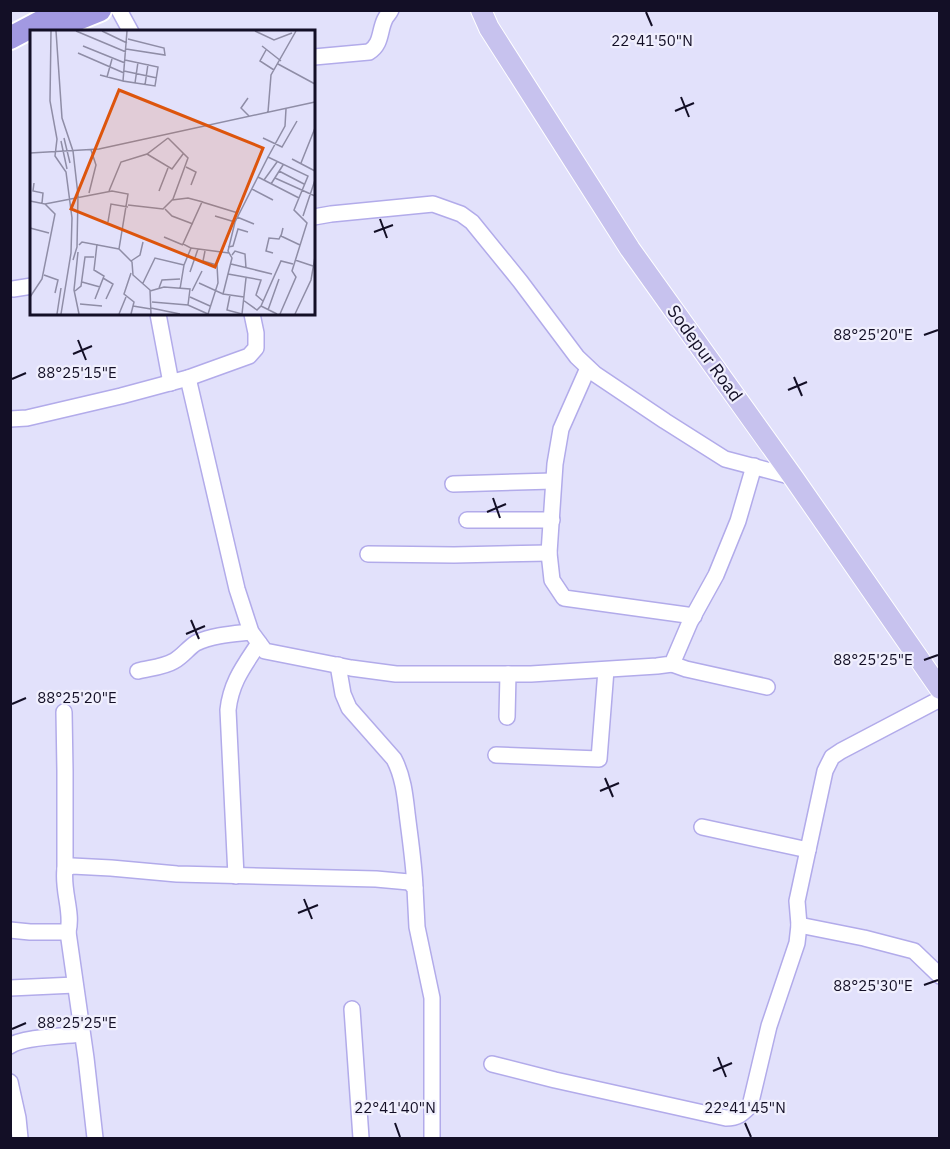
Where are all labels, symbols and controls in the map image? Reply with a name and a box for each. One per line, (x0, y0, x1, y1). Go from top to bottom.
inset map (30, 30, 315, 315)
text: 22°41'50"N (611, 31, 693, 50)
street label: Sodepur Road (662, 300, 748, 406)
text: 88°25'20"E (833, 325, 913, 344)
text: 88°25'15"E (37, 363, 117, 382)
text: 88°25'25"E (833, 650, 913, 669)
text: 88°25'20"E (37, 688, 117, 707)
text: 88°25'30"E (833, 976, 913, 995)
text: 88°25'25"E (37, 1013, 117, 1032)
text: 22°41'40"N (354, 1098, 436, 1117)
text: 22°41'45"N (704, 1098, 786, 1117)

